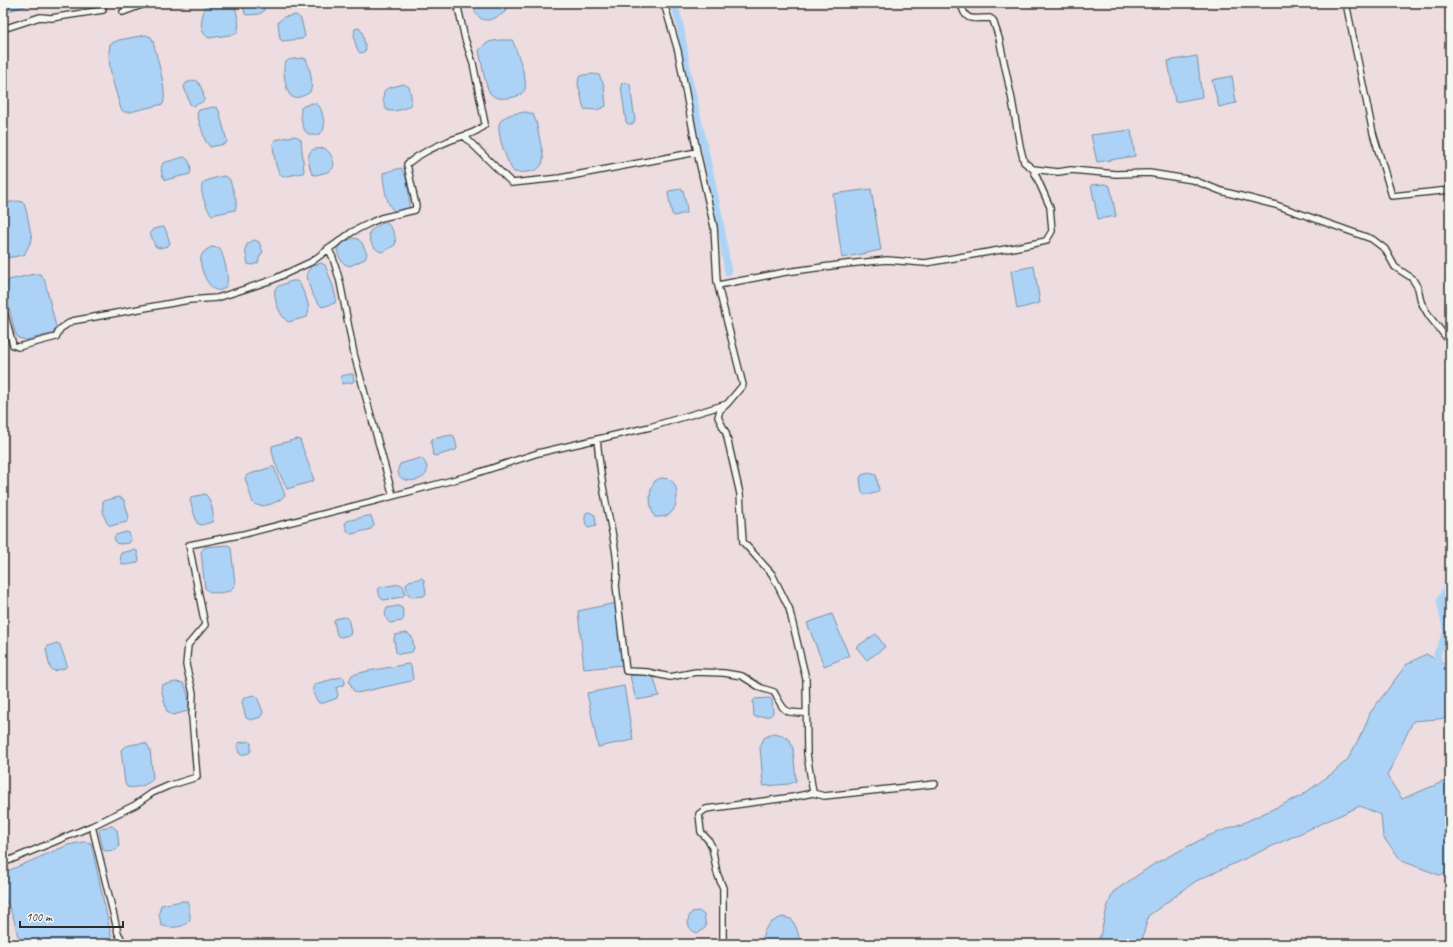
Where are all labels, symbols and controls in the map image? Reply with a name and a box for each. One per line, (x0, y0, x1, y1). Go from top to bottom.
scale bar (20, 903, 123, 929)
text: 100 m (26, 909, 53, 925)

